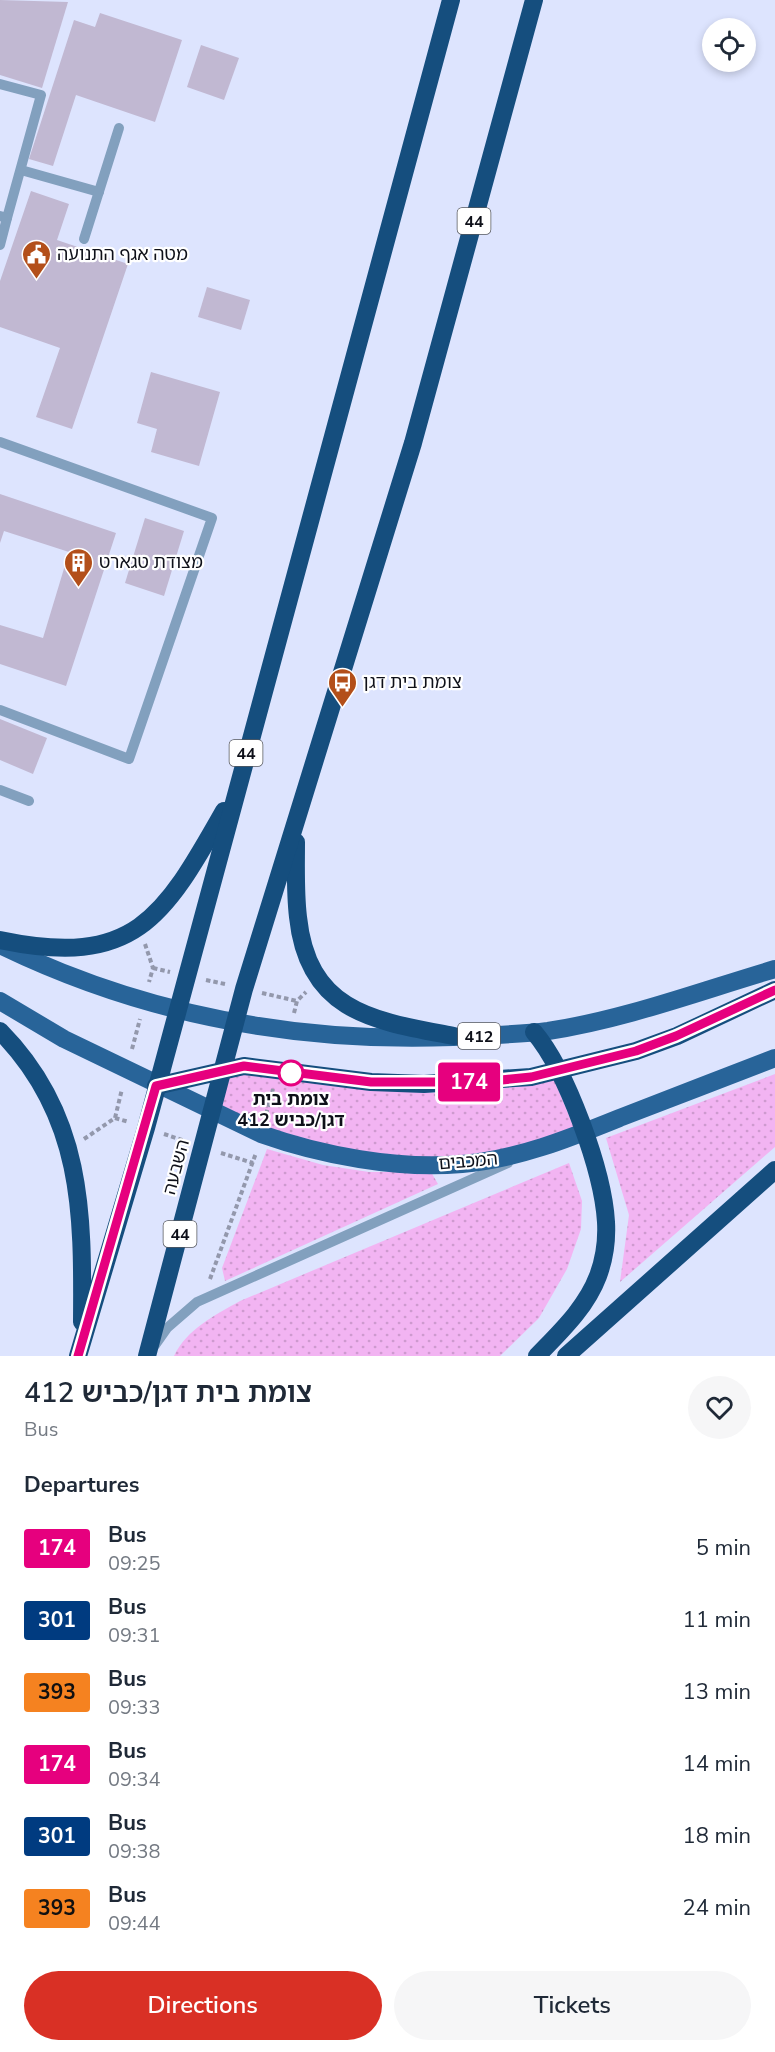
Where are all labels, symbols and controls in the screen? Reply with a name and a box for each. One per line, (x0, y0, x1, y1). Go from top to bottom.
map controls (702, 18, 756, 72)
button: locate (702, 18, 756, 72)
road number: 44 (458, 208, 490, 234)
public building icon: מטה אגף התנועה (20, 238, 52, 280)
place label: מטה אגף התנועה (57, 242, 188, 266)
building icon: מצודת טגארט (62, 546, 94, 588)
place label: מצודת טגארט (99, 550, 203, 574)
bus stop icon: צומת בית דגן (326, 666, 358, 708)
place label: צומת בית דגן (363, 670, 462, 694)
road number: 44 (230, 740, 262, 766)
road number: 412 (458, 1023, 500, 1049)
marker: צומת בית דגן/כביש 412 (278, 1060, 304, 1086)
line badge: 174 (434, 1062, 504, 1102)
text: 174 (450, 1068, 488, 1096)
place label: צומת בית דגן/כביש 412 (237, 1087, 345, 1132)
street label: השבעה (157, 1137, 195, 1197)
street label: המכבים (437, 1146, 499, 1176)
road number: 44 (164, 1221, 196, 1247)
text: צומת בית דגן/כביש 412 (24, 1374, 312, 1412)
button: heart (688, 1376, 751, 1439)
text: Bus (24, 1416, 58, 1443)
text: Departures (24, 1470, 139, 1500)
text: Bus (108, 1520, 147, 1550)
text: 5 min (696, 1533, 751, 1563)
text: 174 (38, 1534, 76, 1562)
text: 09:25 (108, 1550, 161, 1577)
text: Bus (108, 1592, 147, 1622)
text: 11 min (683, 1605, 751, 1635)
text: 301 (38, 1606, 76, 1634)
text: 09:31 (108, 1622, 161, 1649)
text: Bus (108, 1664, 147, 1694)
text: 13 min (683, 1677, 751, 1707)
text: 393 (38, 1678, 76, 1706)
text: 09:33 (108, 1694, 161, 1721)
text: Bus (108, 1736, 147, 1766)
text: 14 min (683, 1749, 751, 1779)
text: 174 (38, 1750, 76, 1778)
text: 09:34 (108, 1766, 161, 1793)
text: Bus (108, 1808, 147, 1838)
text: 18 min (683, 1821, 751, 1851)
text: 301 (38, 1822, 76, 1850)
text: 09:38 (108, 1838, 161, 1865)
text: Bus (108, 1880, 147, 1910)
text: 24 min (683, 1893, 751, 1923)
text: 393 (38, 1894, 76, 1922)
text: 09:44 (108, 1910, 161, 1937)
button: Directions (24, 1971, 382, 2040)
button: Tickets (394, 1971, 751, 2040)

